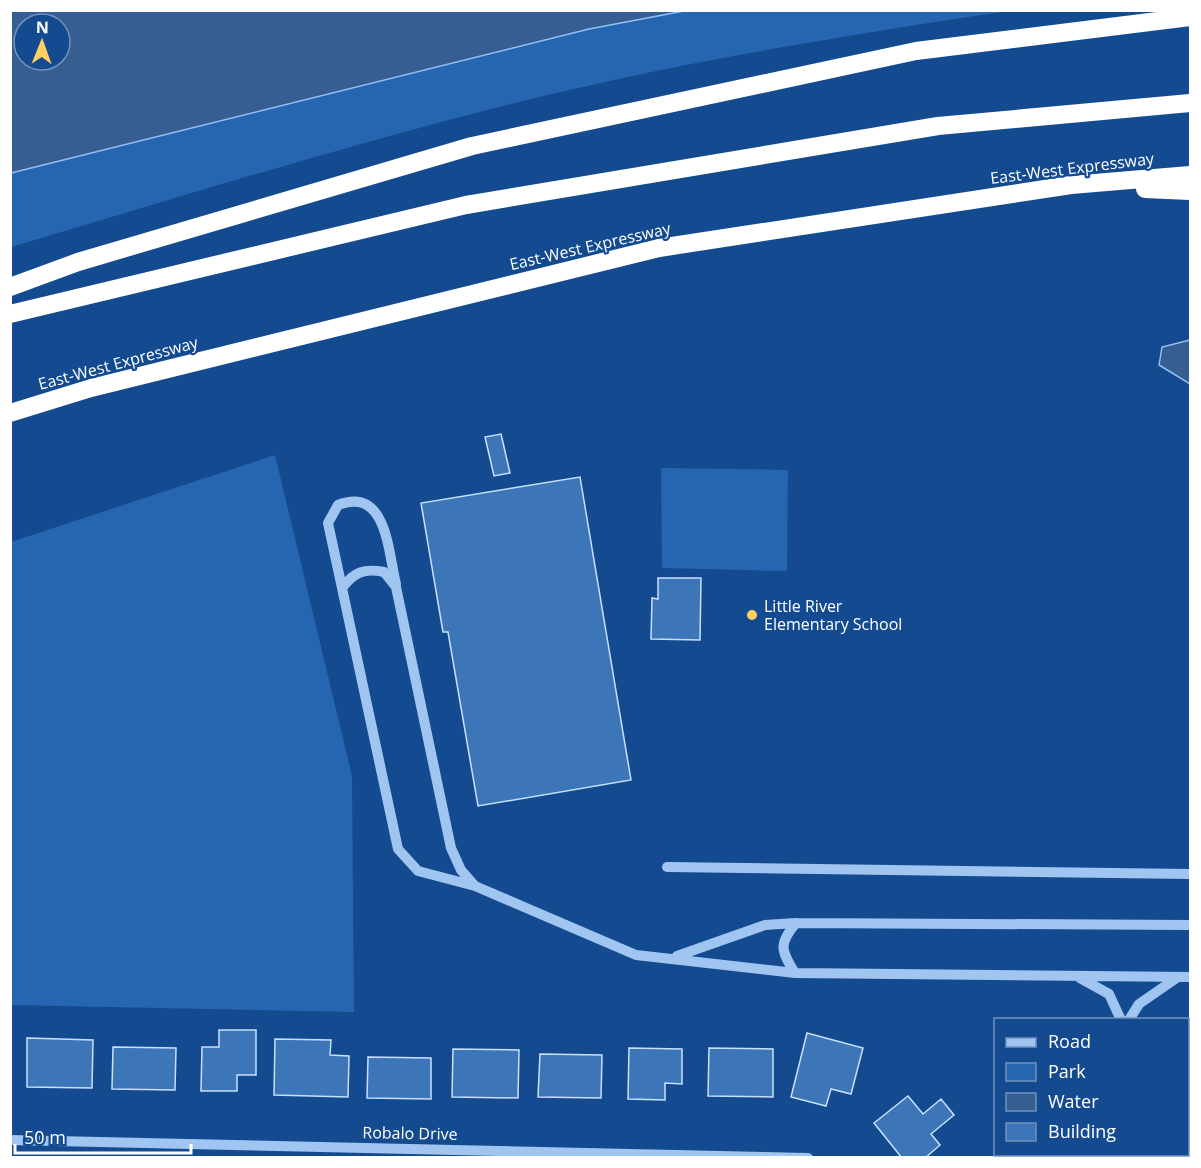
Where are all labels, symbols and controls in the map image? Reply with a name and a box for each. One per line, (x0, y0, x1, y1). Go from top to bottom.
north arrow (12, 12, 72, 72)
text: N (36, 16, 49, 38)
street label: East-West Expressway (989, 147, 1156, 189)
street label: East-West Expressway (507, 217, 674, 275)
street label: East-West Expressway (36, 331, 201, 395)
place label: Little River Elementary School (764, 595, 902, 635)
marker: Little River Elementary School (745, 608, 759, 622)
legend (994, 1018, 1189, 1156)
text: Road (1048, 1029, 1091, 1053)
text: Park (1048, 1059, 1086, 1083)
text: Water (1048, 1089, 1099, 1113)
scale bar (15, 1117, 190, 1155)
text: Building (1048, 1119, 1116, 1143)
street label: Robalo Drive (362, 1121, 458, 1145)
text: 50 m (24, 1125, 66, 1149)

